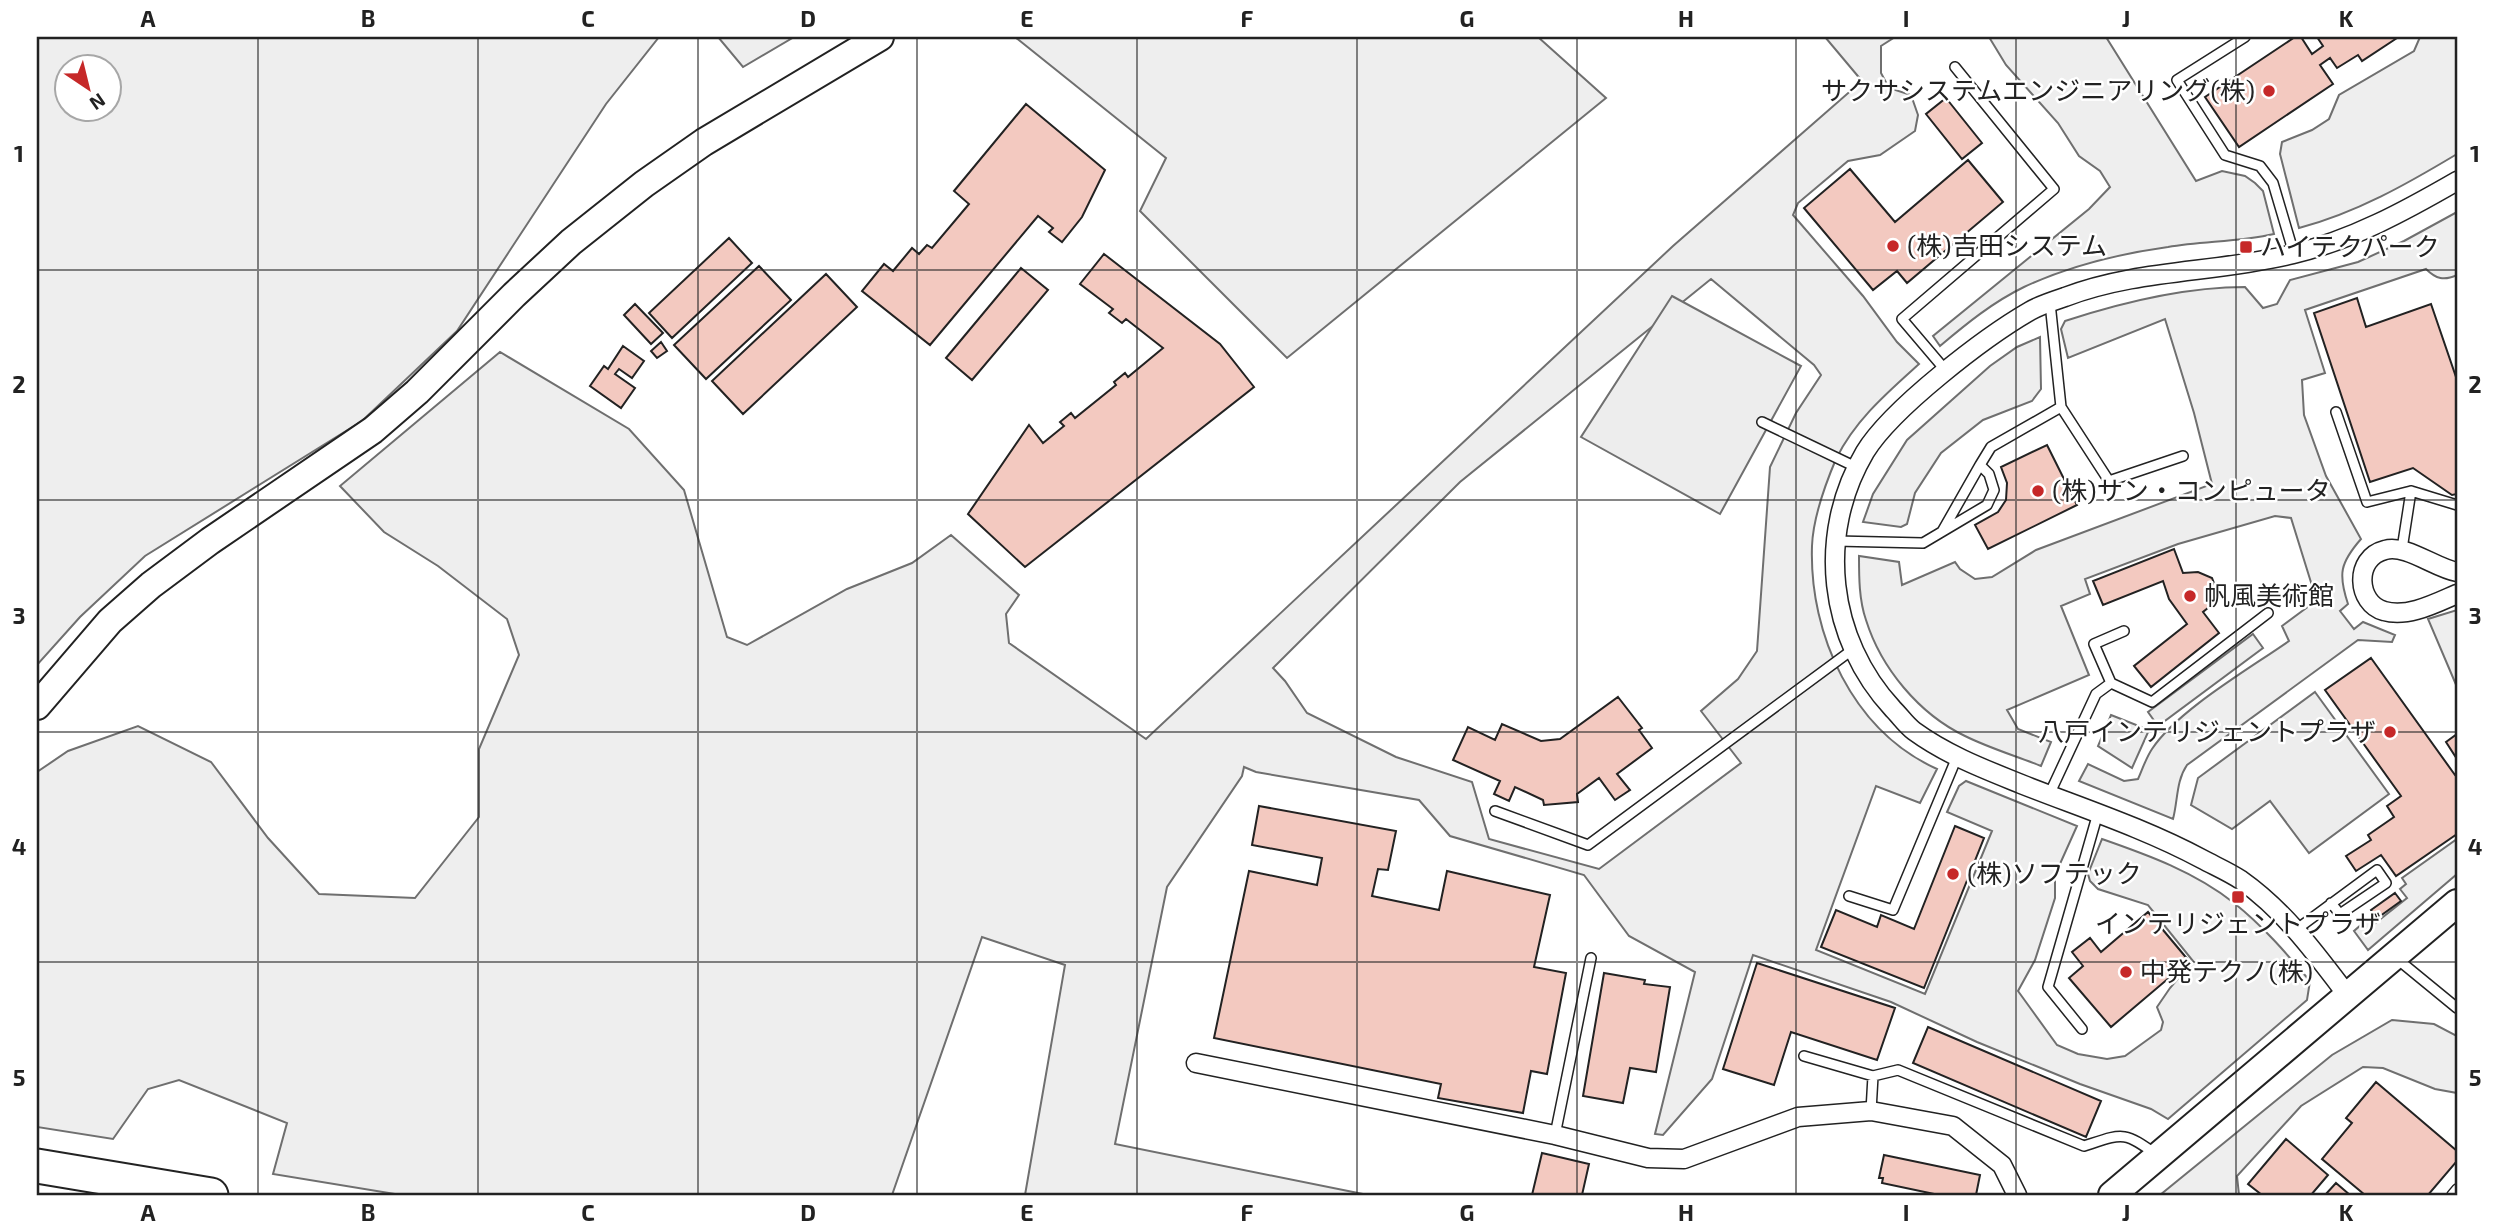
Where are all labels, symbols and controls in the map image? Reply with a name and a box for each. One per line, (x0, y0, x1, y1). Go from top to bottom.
text: A (140, 4, 156, 32)
text: B (361, 4, 375, 32)
text: C (581, 4, 595, 32)
text: D (800, 4, 816, 32)
text: E (1020, 4, 1034, 32)
text: F (1241, 4, 1254, 32)
text: G (1460, 4, 1474, 32)
text: H (1678, 4, 1694, 32)
text: I (1903, 4, 1909, 32)
text: J (2122, 4, 2130, 32)
text: K (2339, 4, 2354, 32)
north arrow (52, 52, 122, 122)
place label: サクサシステムエンジニアリング(株) (1821, 74, 2255, 105)
marker: サクサシステムエンジニアリング(株) (2261, 83, 2277, 99)
text: N (86, 89, 110, 116)
text: 1 (14, 139, 24, 167)
text: 1 (2470, 139, 2480, 167)
place label: (株)吉田システム (1907, 229, 2107, 260)
place label: ハイテクパーク (2260, 230, 2440, 261)
marker: (株)吉田システム (1885, 238, 1901, 254)
marker: ハイテクパーク (2238, 239, 2254, 255)
text: 2 (12, 370, 26, 398)
text: 2 (2468, 370, 2482, 398)
place label: (株)サン・コンピュータ (2052, 474, 2331, 505)
marker: (株)サン・コンピュータ (2030, 483, 2046, 499)
place label: 帆風美術館 (2204, 579, 2334, 610)
marker: 帆風美術館 (2182, 588, 2198, 604)
text: 3 (12, 601, 26, 629)
text: 3 (2468, 601, 2482, 629)
place label: 八戸インテリジェントプラザ (2038, 715, 2376, 746)
marker: 八戸インテリジェントプラザ (2382, 724, 2398, 740)
text: 4 (12, 832, 26, 860)
text: 4 (2468, 832, 2482, 860)
place label: (株)ソフテック (1967, 857, 2142, 888)
marker: (株)ソフテック (1945, 866, 1961, 882)
marker: インテリジェントプラザ (2230, 889, 2246, 905)
place label: インテリジェントプラザ (2095, 907, 2381, 938)
place label: 中発テクノ(株) (2140, 955, 2313, 986)
marker: 中発テクノ(株) (2118, 964, 2134, 980)
text: 5 (13, 1063, 25, 1091)
text: 5 (2469, 1063, 2481, 1091)
text: A (140, 1198, 156, 1226)
text: B (361, 1198, 375, 1226)
text: C (581, 1198, 595, 1226)
text: D (800, 1198, 816, 1226)
text: E (1020, 1198, 1034, 1226)
text: F (1241, 1198, 1254, 1226)
text: G (1460, 1198, 1474, 1226)
text: H (1678, 1198, 1694, 1226)
text: I (1903, 1198, 1909, 1226)
text: J (2122, 1198, 2130, 1226)
text: K (2339, 1198, 2354, 1226)

